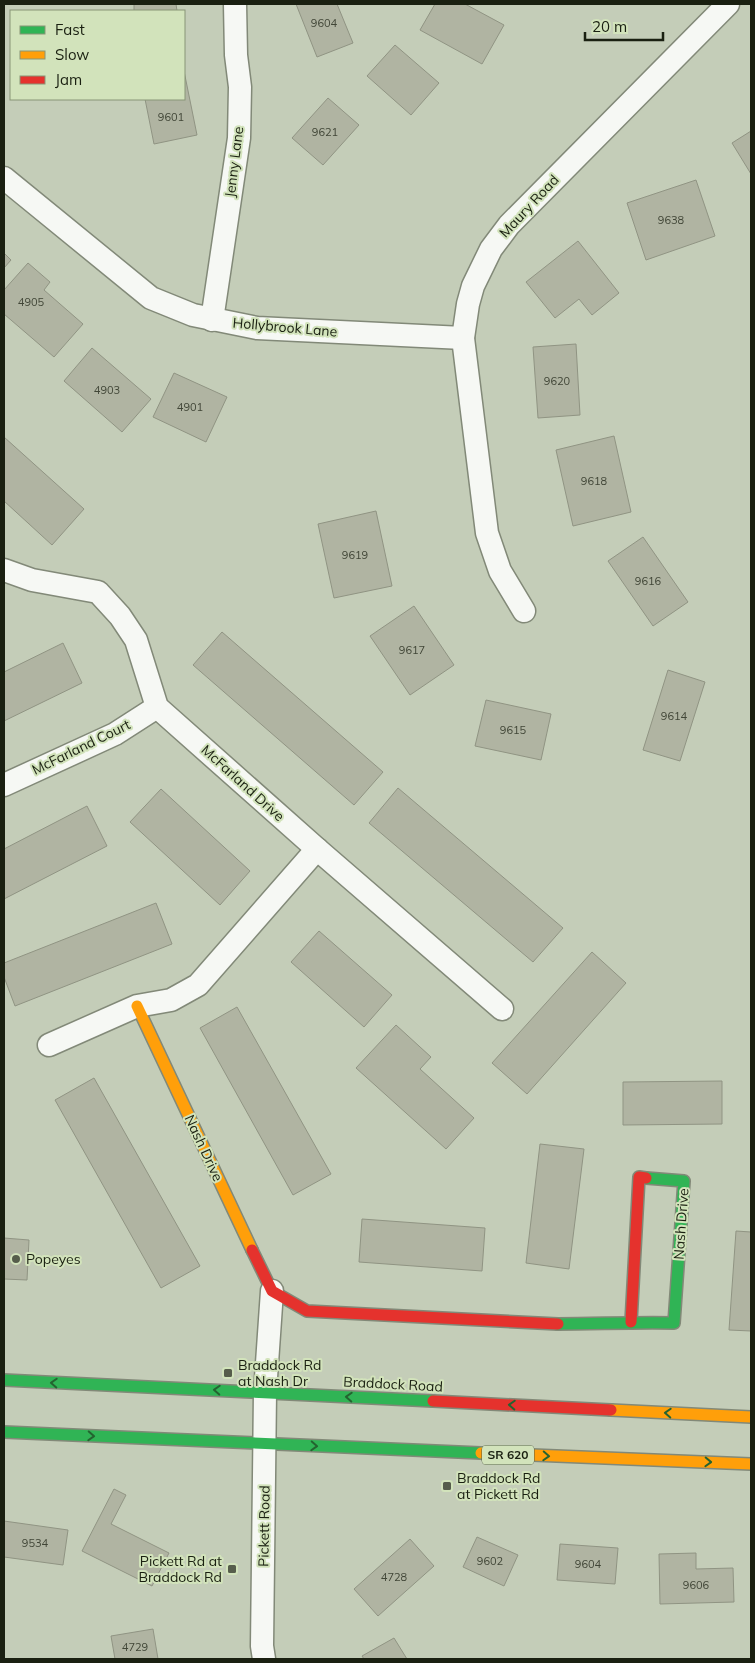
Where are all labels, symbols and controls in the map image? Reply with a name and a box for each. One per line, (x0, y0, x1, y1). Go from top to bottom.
legend (10, 10, 185, 100)
scale bar (585, 10, 662, 42)
house number: 9604 (311, 16, 338, 30)
text: 20 m (592, 17, 627, 36)
text: Fast (55, 20, 85, 39)
text: Slow (55, 45, 89, 64)
text: Jam (55, 70, 82, 89)
house number: 9601 (158, 110, 184, 124)
street label: Jenny Lane (221, 125, 247, 199)
house number: 9621 (312, 125, 338, 139)
street label: Maury Road (495, 171, 563, 241)
house number: 9638 (658, 213, 685, 227)
house number: 4905 (18, 295, 45, 309)
street label: Hollybrook Lane (232, 313, 338, 341)
house number: 9620 (544, 374, 571, 388)
house number: 4903 (94, 383, 120, 397)
house number: 4901 (177, 400, 203, 414)
house number: 9618 (581, 474, 608, 488)
house number: 9619 (342, 548, 368, 562)
house number: 9616 (635, 574, 662, 588)
house number: 9617 (399, 643, 425, 657)
house number: 9614 (661, 709, 688, 723)
street label: McFarland Court (29, 715, 133, 779)
house number: 9615 (500, 723, 527, 737)
street label: McFarland Drive (198, 741, 288, 825)
street label: Nash Drive (181, 1112, 227, 1184)
street label: Nash Drive (670, 1188, 692, 1260)
place label: Popeyes (26, 1250, 81, 1268)
marker: Popeyes (10, 1253, 22, 1265)
place label: Braddock Rd at Nash Dr (238, 1356, 321, 1390)
marker: Braddock Rd at Nash Dr (222, 1367, 234, 1379)
street label: Braddock Road (343, 1372, 443, 1396)
one-way arrow (50, 1377, 58, 1388)
one-way arrow (213, 1385, 221, 1396)
one-way arrow (345, 1392, 353, 1402)
one-way arrow (507, 1400, 515, 1410)
one-way arrow (663, 1407, 671, 1418)
one-way arrow (88, 1431, 96, 1442)
one-way arrow (310, 1441, 318, 1452)
road number: SR 620 (482, 1446, 534, 1464)
one-way arrow (542, 1451, 550, 1462)
one-way arrow (704, 1457, 712, 1467)
place label: Braddock Rd at Pickett Rd (457, 1469, 540, 1503)
marker: Braddock Rd at Pickett Rd (441, 1480, 453, 1492)
street label: Pickett Road (254, 1485, 274, 1567)
house number: 9534 (22, 1536, 49, 1550)
place label: Pickett Rd at Braddock Rd (139, 1552, 222, 1586)
house number: 9602 (477, 1554, 504, 1568)
house number: 9604 (575, 1557, 602, 1571)
marker: Pickett Rd at Braddock Rd (226, 1563, 238, 1575)
house number: 4728 (381, 1570, 408, 1584)
house number: 9606 (683, 1578, 710, 1592)
house number: 4729 (122, 1640, 148, 1654)

